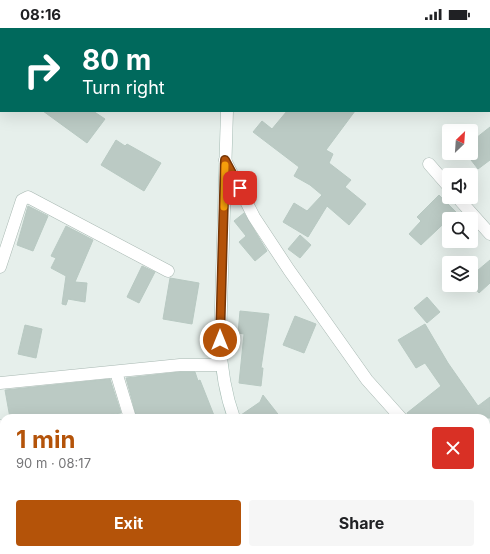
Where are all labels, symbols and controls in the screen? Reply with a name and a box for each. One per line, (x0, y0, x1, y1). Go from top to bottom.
text: 08:16 (20, 5, 61, 24)
text: 80 m (82, 43, 151, 77)
icon: right (16, 44, 68, 96)
text: Turn right (82, 77, 165, 98)
north arrow (442, 124, 478, 160)
map controls (442, 124, 478, 292)
button: sound (442, 168, 478, 204)
pin (223, 171, 257, 205)
icon: arrive (229, 177, 251, 199)
button: search (442, 212, 478, 248)
button: layers (442, 256, 478, 292)
position arrow (199, 319, 241, 361)
text: 1 min (16, 425, 75, 454)
button: close (432, 427, 474, 469)
text: 90 m · 08:17 (16, 455, 91, 471)
button: Exit (16, 500, 241, 546)
button: Share (249, 500, 474, 546)

